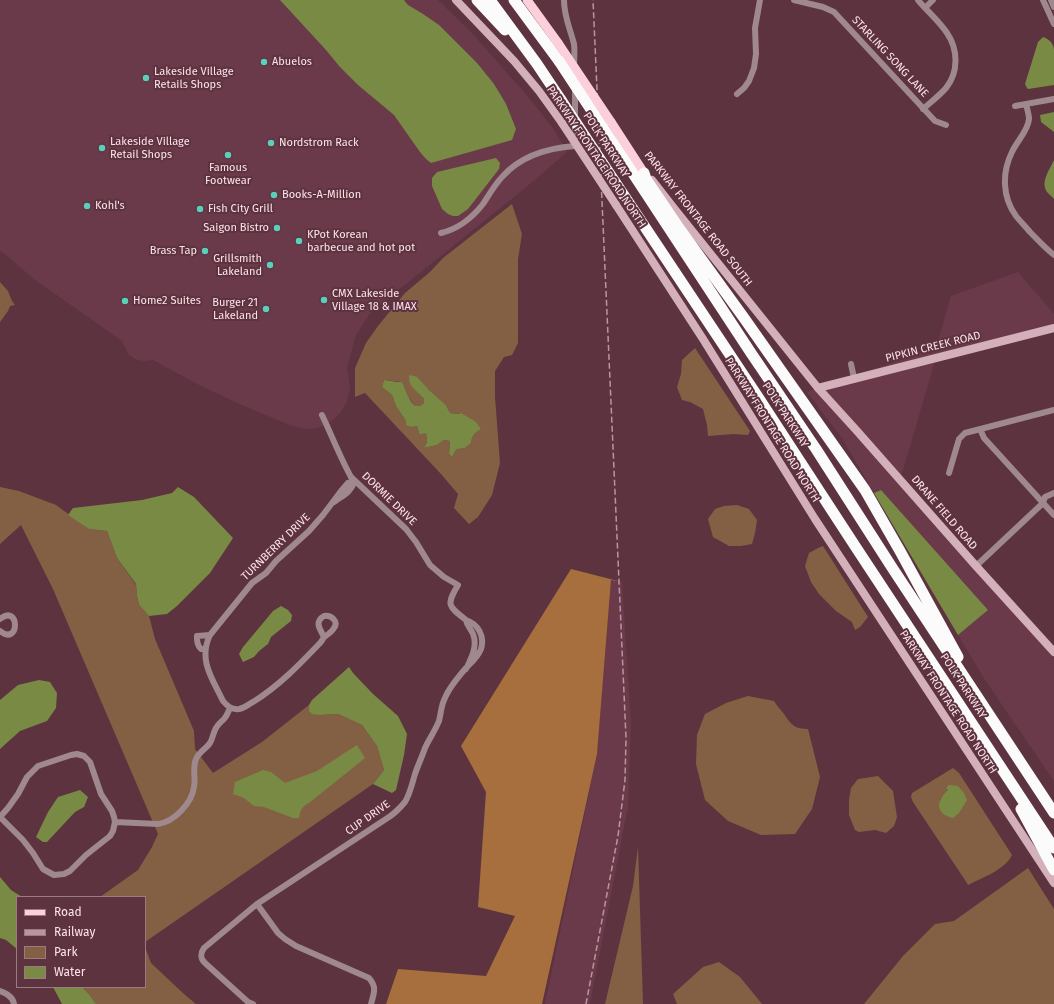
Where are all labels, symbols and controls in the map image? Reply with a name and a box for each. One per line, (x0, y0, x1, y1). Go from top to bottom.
street label: STARLING SONG LANE (849, 14, 931, 100)
place label: Abuelos (272, 55, 312, 69)
marker: Abuelos (259, 57, 269, 67)
place label: Lakeside Village Retails Shops (154, 65, 234, 91)
marker: Lakeside Village Retails Shops (141, 73, 151, 83)
street label: PARKWAY FRONTAGE ROAD NORTH (543, 84, 649, 230)
street label: POLK PARKWAY (580, 110, 632, 180)
place label: Lakeside Village Retail Shops (110, 135, 190, 161)
place label: Nordstrom Rack (279, 136, 359, 150)
marker: Nordstrom Rack (266, 138, 276, 148)
marker: Lakeside Village Retail Shops (97, 143, 107, 153)
street label: PARKWAY FRONTAGE ROAD SOUTH (641, 149, 755, 289)
marker: Famous Footwear (223, 150, 233, 160)
place label: Famous Footwear (205, 161, 251, 187)
place label: Books-A-Million (282, 188, 361, 202)
marker: Books-A-Million (269, 190, 279, 200)
place label: Kohl's (95, 199, 125, 213)
marker: Kohl's (82, 201, 92, 211)
place label: Fish City Grill (208, 202, 273, 216)
marker: Fish City Grill (195, 204, 205, 214)
place label: Saigon Bistro (203, 221, 269, 235)
marker: Saigon Bistro (272, 223, 282, 233)
place label: KPot Korean barbecue and hot pot (307, 228, 415, 254)
marker: KPot Korean barbecue and hot pot (294, 236, 304, 246)
place label: Brass Tap (150, 244, 197, 258)
marker: Brass Tap (200, 246, 210, 256)
place label: Grillsmith Lakeland (213, 252, 262, 278)
marker: Grillsmith Lakeland (265, 260, 275, 270)
place label: CMX Lakeside Village 18 & IMAX (332, 287, 417, 313)
place label: Home2 Suites (133, 294, 201, 308)
marker: CMX Lakeside Village 18 & IMAX (319, 295, 329, 305)
marker: Home2 Suites (120, 296, 130, 306)
place label: Burger 21 Lakeland (212, 296, 258, 322)
marker: Burger 21 Lakeland (261, 304, 271, 314)
street label: PIPKIN CREEK ROAD (884, 329, 982, 365)
street label: PARKWAY FRONTAGE ROAD NORTH (722, 355, 822, 505)
street label: POLK PARKWAY (759, 380, 811, 450)
street label: DORMIE DRIVE (359, 470, 419, 528)
street label: DRANE FIELD ROAD (908, 473, 980, 553)
street label: TURNBERRY DRIVE (239, 511, 313, 583)
street label: PARKWAY FRONTAGE ROAD NORTH (897, 628, 999, 776)
street label: POLK PARKWAY (937, 651, 989, 721)
street label: CUP DRIVE (343, 798, 393, 838)
legend (16, 896, 146, 988)
text: Road (54, 905, 82, 919)
text: Railway (54, 925, 95, 939)
text: Park (54, 945, 78, 959)
text: Water (54, 965, 85, 979)

